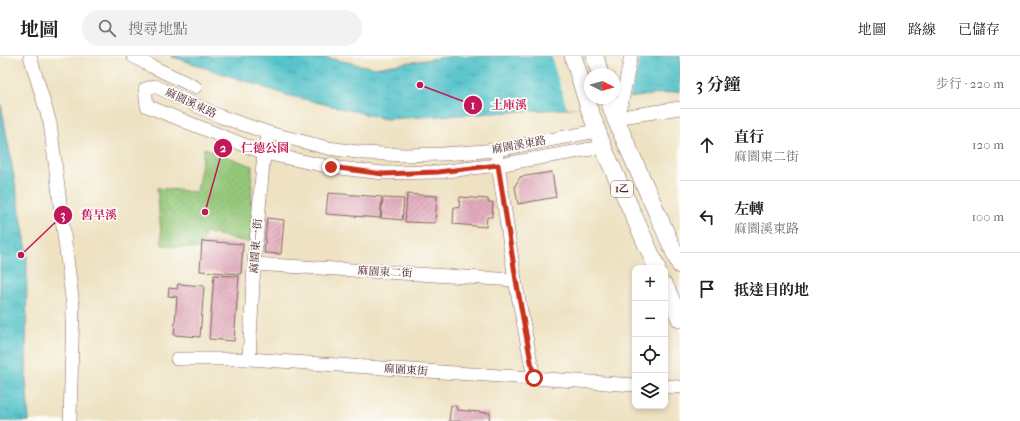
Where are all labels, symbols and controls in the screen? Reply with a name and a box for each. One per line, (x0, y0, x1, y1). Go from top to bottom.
search box (82, 10, 362, 46)
icon: search (96, 17, 118, 39)
text: 地圖 (20, 19, 58, 41)
text: 搜尋地點 (128, 20, 188, 38)
text: 地圖 (858, 21, 886, 38)
text: 路線 (908, 21, 936, 38)
text: 已儲存 (958, 21, 1000, 38)
north arrow (584, 68, 620, 104)
text: 3 分鐘 (696, 74, 741, 94)
text: 步行 · 220 m (936, 76, 1004, 91)
street label: 麻園溪東路 (163, 85, 219, 121)
callout: 土庫溪 (463, 93, 535, 117)
text: 1 (471, 98, 475, 112)
text: 土庫溪 (491, 98, 527, 112)
text: 直行 (734, 128, 764, 146)
street label: 麻園溪東路 (491, 134, 547, 156)
icon: ahead (696, 134, 718, 156)
callout: 仁德公園 (213, 136, 297, 160)
text: 120 m (972, 137, 1004, 152)
text: 2 (220, 141, 227, 155)
text: 仁德公園 (241, 141, 289, 155)
text: 麻園東二街 (734, 149, 799, 164)
route end (322, 158, 340, 176)
road number: 1乙 (611, 181, 633, 197)
text: 左轉 (734, 200, 764, 218)
callout: 舊旱溪 (53, 203, 125, 227)
icon: left (696, 206, 718, 228)
text: 3 (61, 208, 66, 223)
text: 舊旱溪 (81, 208, 117, 222)
text: 100 m (971, 209, 1004, 224)
street label: 麻園東一街 (248, 218, 264, 274)
text: 麻園溪東路 (734, 221, 799, 236)
street label: 麻園東二街 (357, 264, 413, 280)
map controls (632, 265, 668, 409)
button: + (632, 265, 668, 301)
icon: arrive (696, 278, 718, 300)
text: 抵達目的地 (734, 281, 809, 299)
button: − (632, 301, 668, 337)
button: locate (632, 337, 668, 373)
street label: 麻園東街 (384, 362, 428, 378)
route start (525, 369, 543, 387)
button: layers (632, 373, 668, 409)

